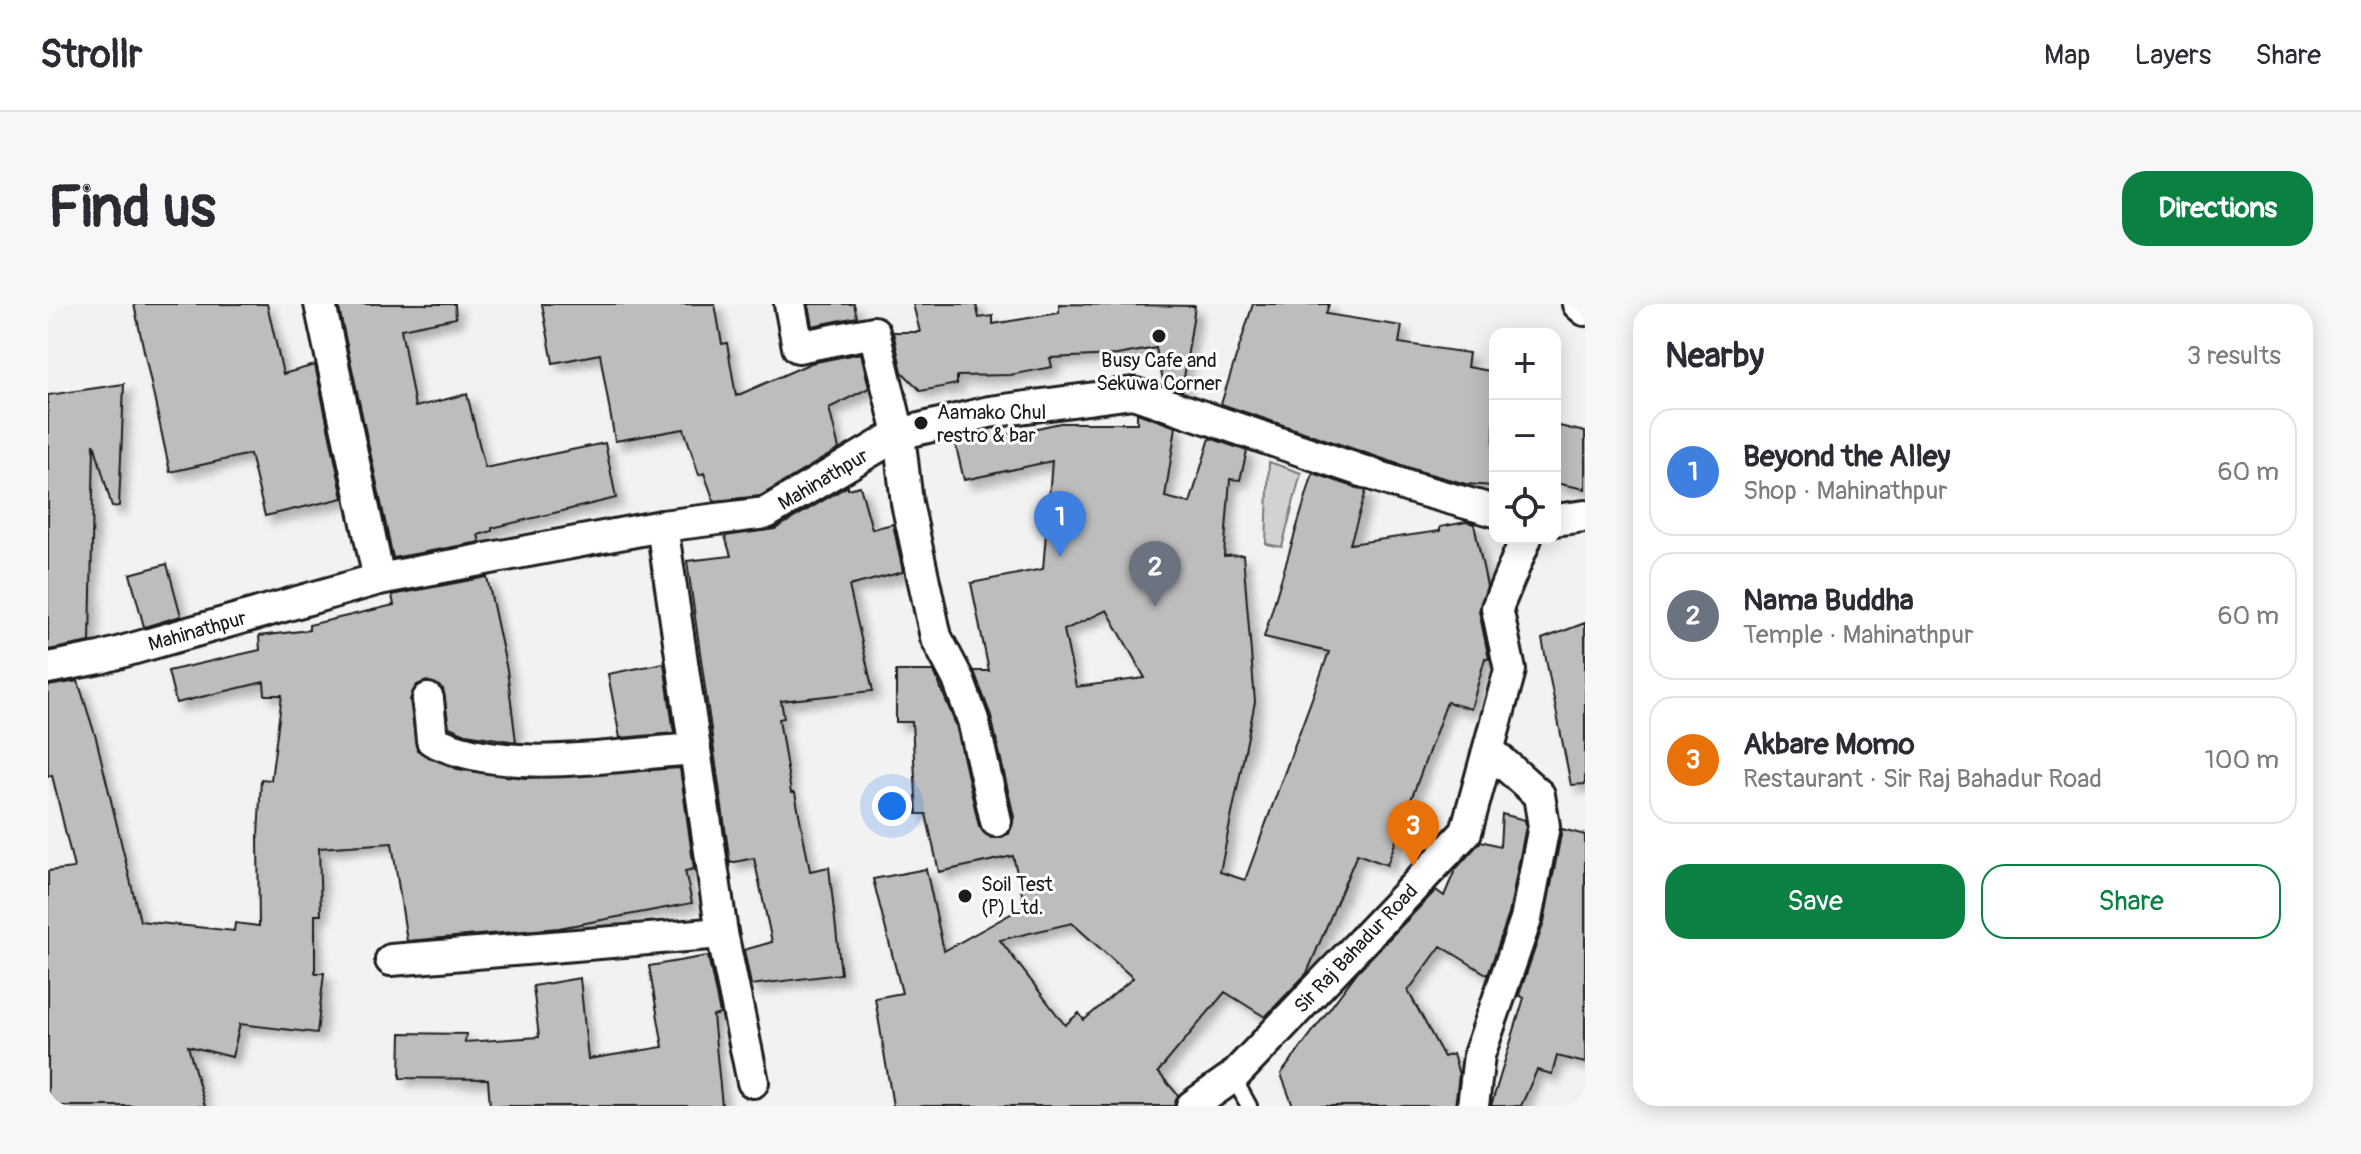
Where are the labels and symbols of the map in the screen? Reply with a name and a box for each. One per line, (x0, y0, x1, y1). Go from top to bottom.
marker: Busy Cafe and Sekuwa Corner (1150, 327, 1168, 345)
place label: Busy Cafe and Sekuwa Corner (1096, 348, 1222, 396)
place label: Aamako Chul restro & bar (937, 400, 1046, 448)
marker: Aamako Chul restro & bar (912, 414, 930, 432)
street label: Mahinathpur (773, 443, 873, 516)
pin: 1 (1034, 491, 1086, 557)
pin: 2 (1129, 541, 1181, 607)
street label: Mahinathpur (145, 605, 249, 656)
your location (872, 786, 912, 826)
pin: 3 (1387, 800, 1439, 866)
place label: Soil Test (P) Ltd. (981, 872, 1054, 920)
street label: Sir Raj Bahadur Road (1288, 878, 1423, 1018)
marker: Soil Test (P) Ltd. (956, 887, 974, 905)

